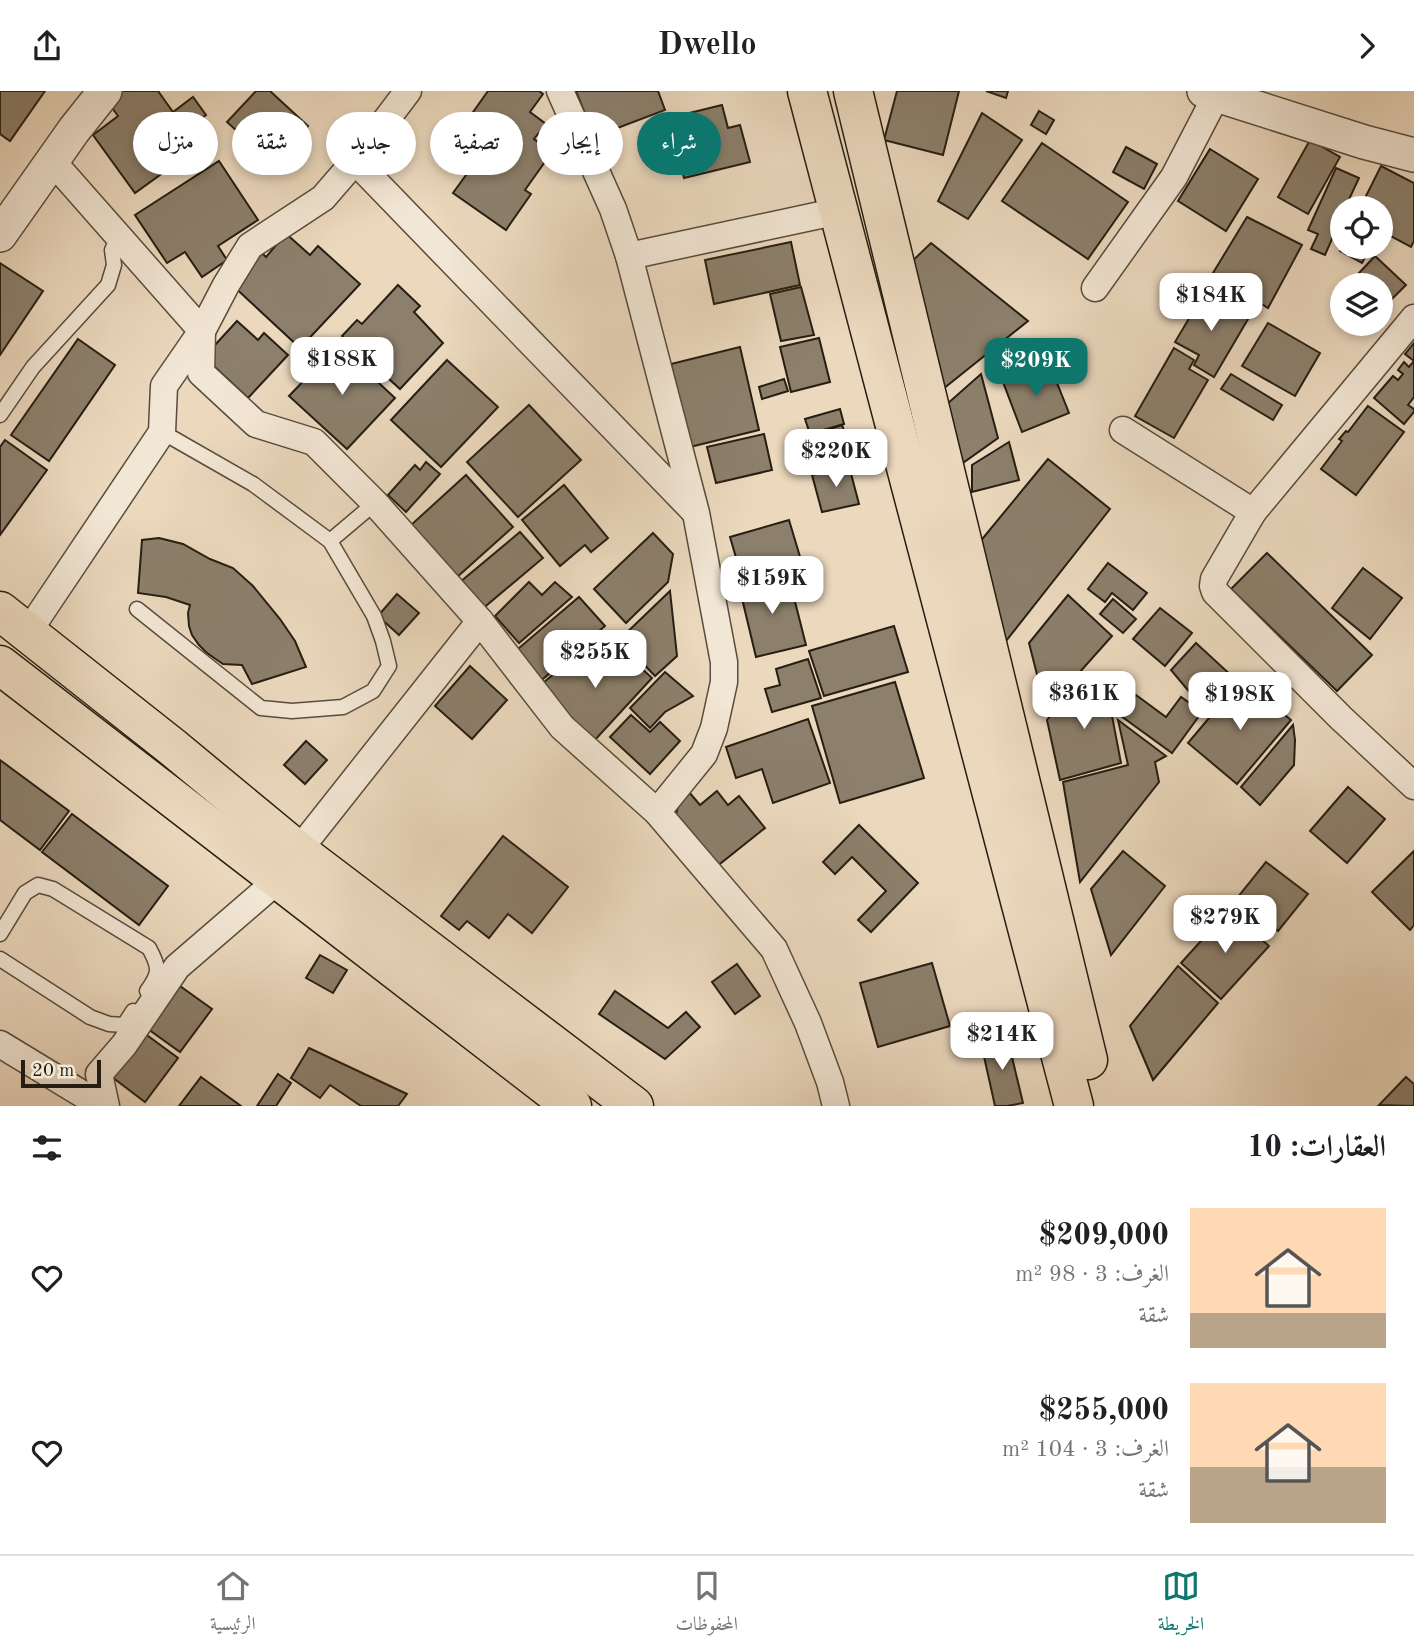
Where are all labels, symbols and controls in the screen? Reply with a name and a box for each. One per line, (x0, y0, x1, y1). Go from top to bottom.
icon: share (28, 27, 66, 65)
icon: forward (1348, 27, 1386, 65)
text: Dwello (657, 30, 757, 62)
chip: منزل (133, 112, 218, 175)
chip: شقة (232, 112, 312, 175)
chip: جديد (326, 112, 416, 175)
chip: تصفية (430, 112, 523, 175)
chip: إيجار (537, 112, 623, 175)
chip: شراء (637, 112, 721, 175)
map controls (1330, 196, 1393, 336)
button: locate (1330, 196, 1393, 259)
pin: $184K (1162, 273, 1260, 333)
button: layers (1330, 273, 1393, 336)
text: $184K (1175, 284, 1247, 307)
pin: $188K (293, 337, 391, 397)
pin: $209K (987, 338, 1085, 398)
text: $188K (306, 348, 378, 371)
text: $209K (1000, 349, 1072, 372)
pin: $220K (787, 429, 885, 489)
text: $220K (800, 440, 872, 463)
pin: $159K (723, 557, 821, 616)
text: $159K (736, 567, 808, 590)
pin: $255K (546, 631, 644, 690)
text: $255K (559, 641, 631, 664)
pin: $361K (1035, 671, 1133, 731)
pin: $198K (1191, 673, 1289, 732)
text: $361K (1048, 682, 1120, 705)
text: $198K (1204, 683, 1276, 706)
pin: $279K (1176, 895, 1274, 955)
text: $279K (1189, 906, 1261, 929)
pin: $214K (953, 1013, 1051, 1072)
text: $214K (966, 1023, 1038, 1046)
scale bar (21, 1057, 102, 1089)
text: 20 m (32, 1062, 74, 1081)
icon: filters (28, 1129, 66, 1167)
text: العقارات: 10 (1247, 1133, 1386, 1163)
text: $209,000 (1039, 1221, 1169, 1251)
icon: home (1246, 1236, 1330, 1320)
icon: heart (28, 1259, 66, 1297)
text: الغرف: 3 · 98 m² (1015, 1263, 1169, 1286)
text: شقة (1139, 1304, 1169, 1327)
text: $255,000 (1039, 1396, 1169, 1426)
icon: home (1246, 1411, 1330, 1495)
icon: heart (28, 1434, 66, 1472)
text: الغرف: 3 · 104 m² (1002, 1438, 1169, 1461)
text: شقة (1139, 1479, 1169, 1502)
tab: الرئيسية (210, 1567, 256, 1642)
tab: المحفوظات (675, 1567, 738, 1642)
tab: الخريطة (1158, 1567, 1204, 1642)

